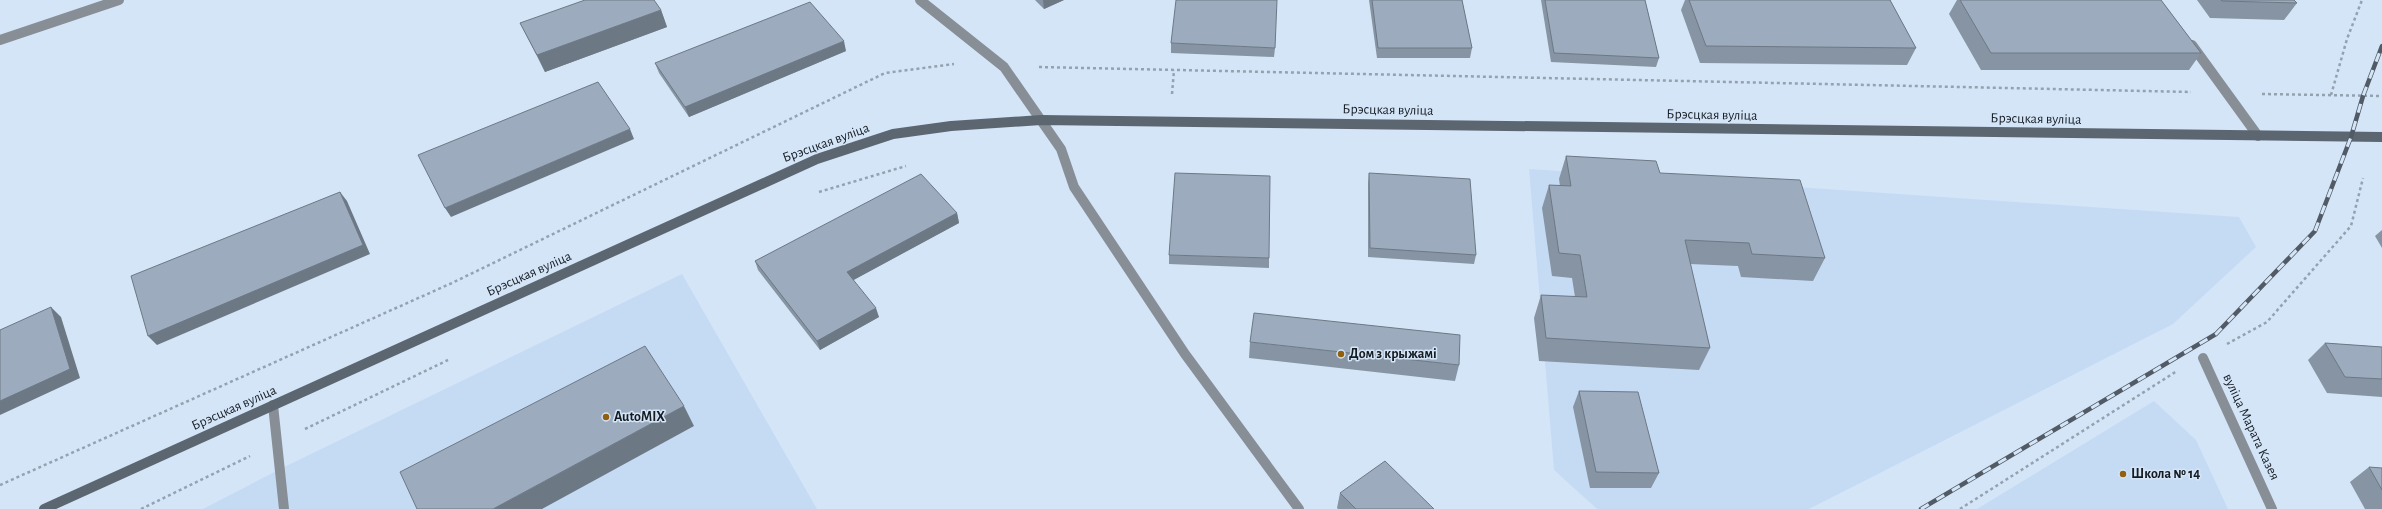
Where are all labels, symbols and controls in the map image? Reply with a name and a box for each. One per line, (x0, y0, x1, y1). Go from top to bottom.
street label: Брэсцкая вуліца (1342, 102, 1434, 118)
street label: Брэсцкая вуліца (1666, 107, 1758, 123)
street label: Брэсцкая вуліца (1990, 111, 2082, 127)
street label: Брэсцкая вуліца (781, 121, 872, 165)
street label: Брэсцкая вуліца (485, 249, 574, 299)
place label: Дом з крыжамі (1349, 347, 1437, 361)
marker: Дом з крыжамі (1336, 349, 1346, 359)
street label: вуліца Марата Казея (2220, 372, 2282, 482)
street label: Брэсцкая вуліца (190, 383, 279, 433)
place label: AutoMIX (614, 410, 665, 424)
marker: AutoMIX (601, 412, 611, 422)
place label: Школа № 14 (2131, 467, 2200, 481)
marker: Школа № 14 (2118, 469, 2128, 479)

